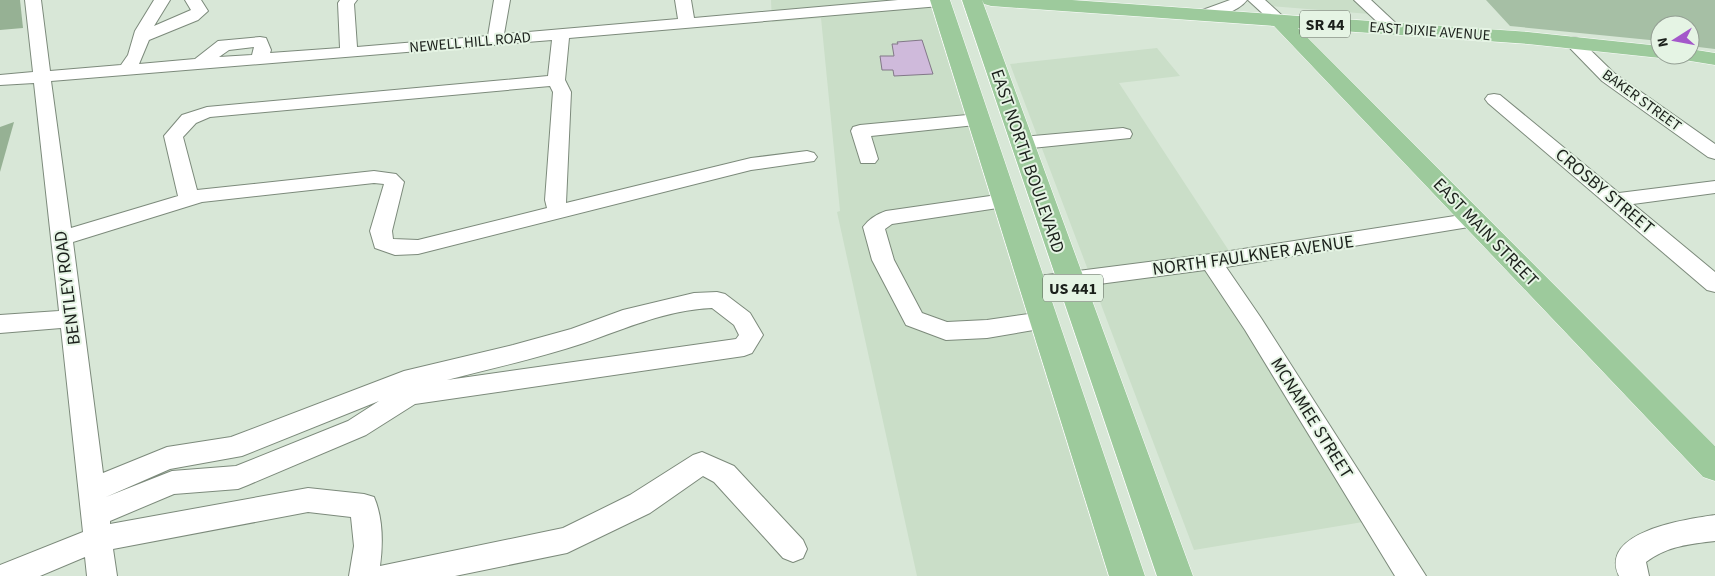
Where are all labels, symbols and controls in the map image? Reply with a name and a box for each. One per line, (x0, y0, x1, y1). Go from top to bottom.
road number: SR 44 (1300, 10, 1350, 38)
north arrow (1650, 15, 1700, 65)
street label: EAST DIXIE AVENUE (1369, 17, 1491, 46)
street label: NEWELL HILL ROAD (408, 27, 532, 58)
text: N (1653, 36, 1674, 49)
street label: BAKER STREET (1598, 65, 1686, 136)
street label: EAST NORTH BOULEVARD (984, 66, 1071, 256)
street label: CROSBY STREET (1550, 142, 1660, 241)
street label: EAST MAIN STREET (1427, 172, 1544, 292)
street label: NORTH FAULKNER AVENUE (1151, 229, 1355, 282)
street label: BENTLEY ROAD (48, 230, 87, 346)
road number: US 441 (1043, 274, 1103, 302)
street label: MCNAMEE STREET (1264, 353, 1359, 484)

